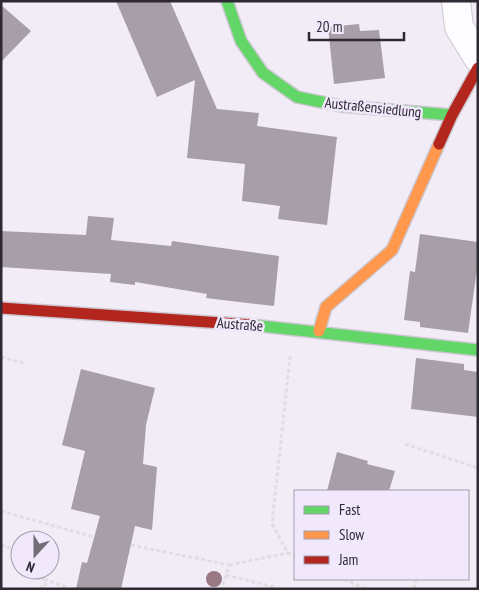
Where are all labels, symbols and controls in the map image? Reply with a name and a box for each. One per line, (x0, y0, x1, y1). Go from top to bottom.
scale bar (309, 10, 404, 42)
text: 20 m (316, 17, 342, 36)
street label: Austraßensiedlung (324, 92, 422, 122)
street label: Austraße (216, 313, 264, 335)
legend (294, 490, 469, 580)
text: Fast (339, 500, 360, 519)
text: Slow (339, 525, 364, 544)
north arrow (10, 530, 60, 580)
text: Jam (338, 550, 358, 569)
text: N (24, 557, 37, 577)

